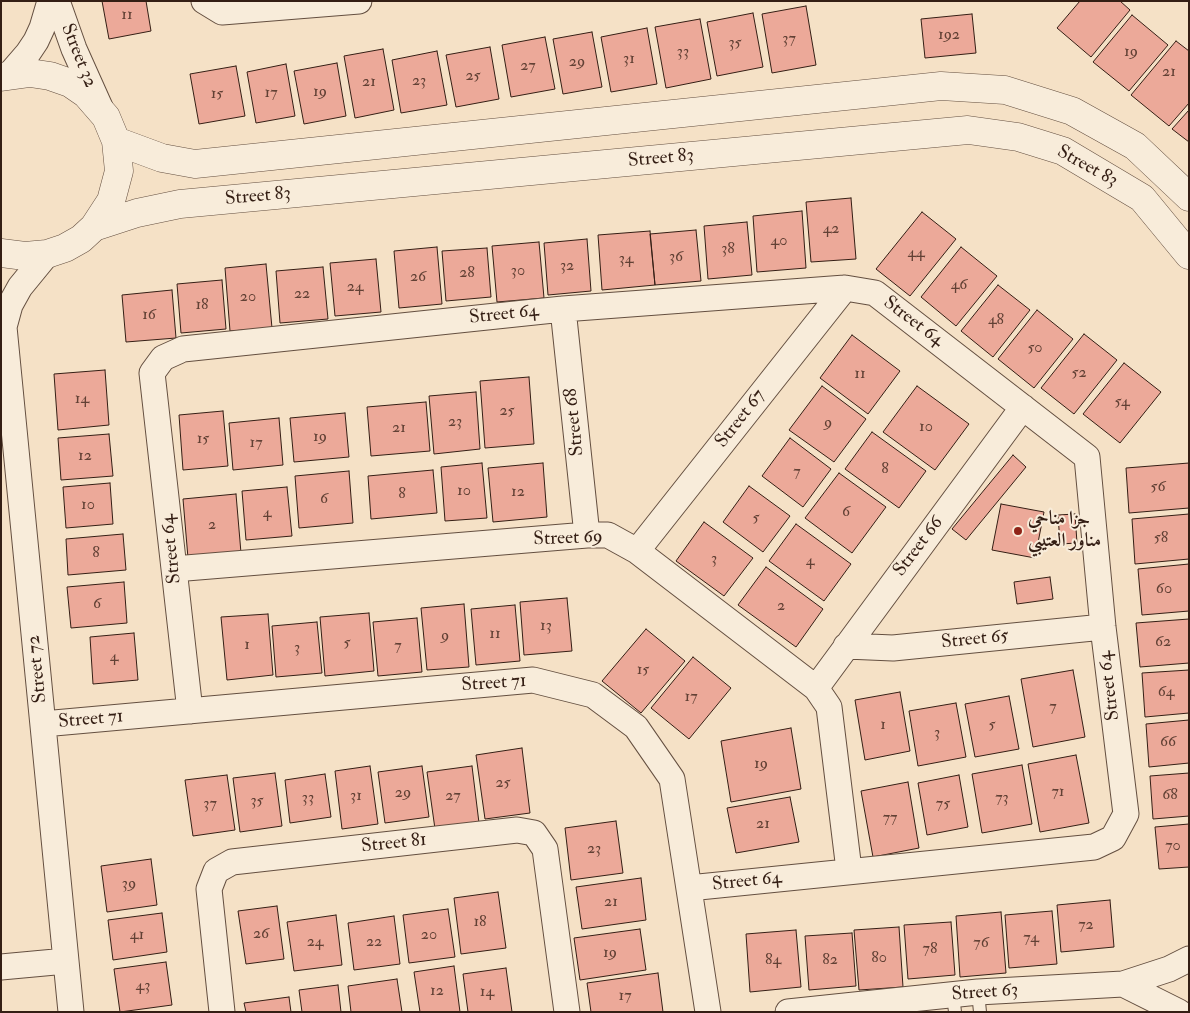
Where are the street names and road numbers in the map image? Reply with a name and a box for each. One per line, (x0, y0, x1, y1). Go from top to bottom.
street label: Street 32 (55, 21, 101, 91)
street label: Street 83 (1053, 141, 1121, 193)
street label: Street 83 (627, 145, 695, 173)
street label: Street 83 (224, 183, 292, 211)
street label: Street 64 (878, 292, 948, 352)
street label: Street 64 (468, 300, 540, 330)
street label: Street 67 (711, 385, 771, 453)
street label: Street 68 (560, 387, 590, 457)
street label: Street 64 (157, 513, 187, 585)
street label: Street 66 (889, 513, 949, 581)
street label: Street 69 (533, 526, 603, 552)
street label: Street 65 (940, 625, 1010, 655)
street label: Street 72 (23, 634, 53, 704)
street label: Street 64 (1094, 650, 1126, 722)
street label: Street 71 (461, 670, 527, 698)
street label: Street 71 (57, 706, 125, 734)
street label: Street 81 (360, 829, 428, 859)
street label: Street 64 (711, 867, 783, 897)
street label: Street 63 (951, 979, 1019, 1007)

